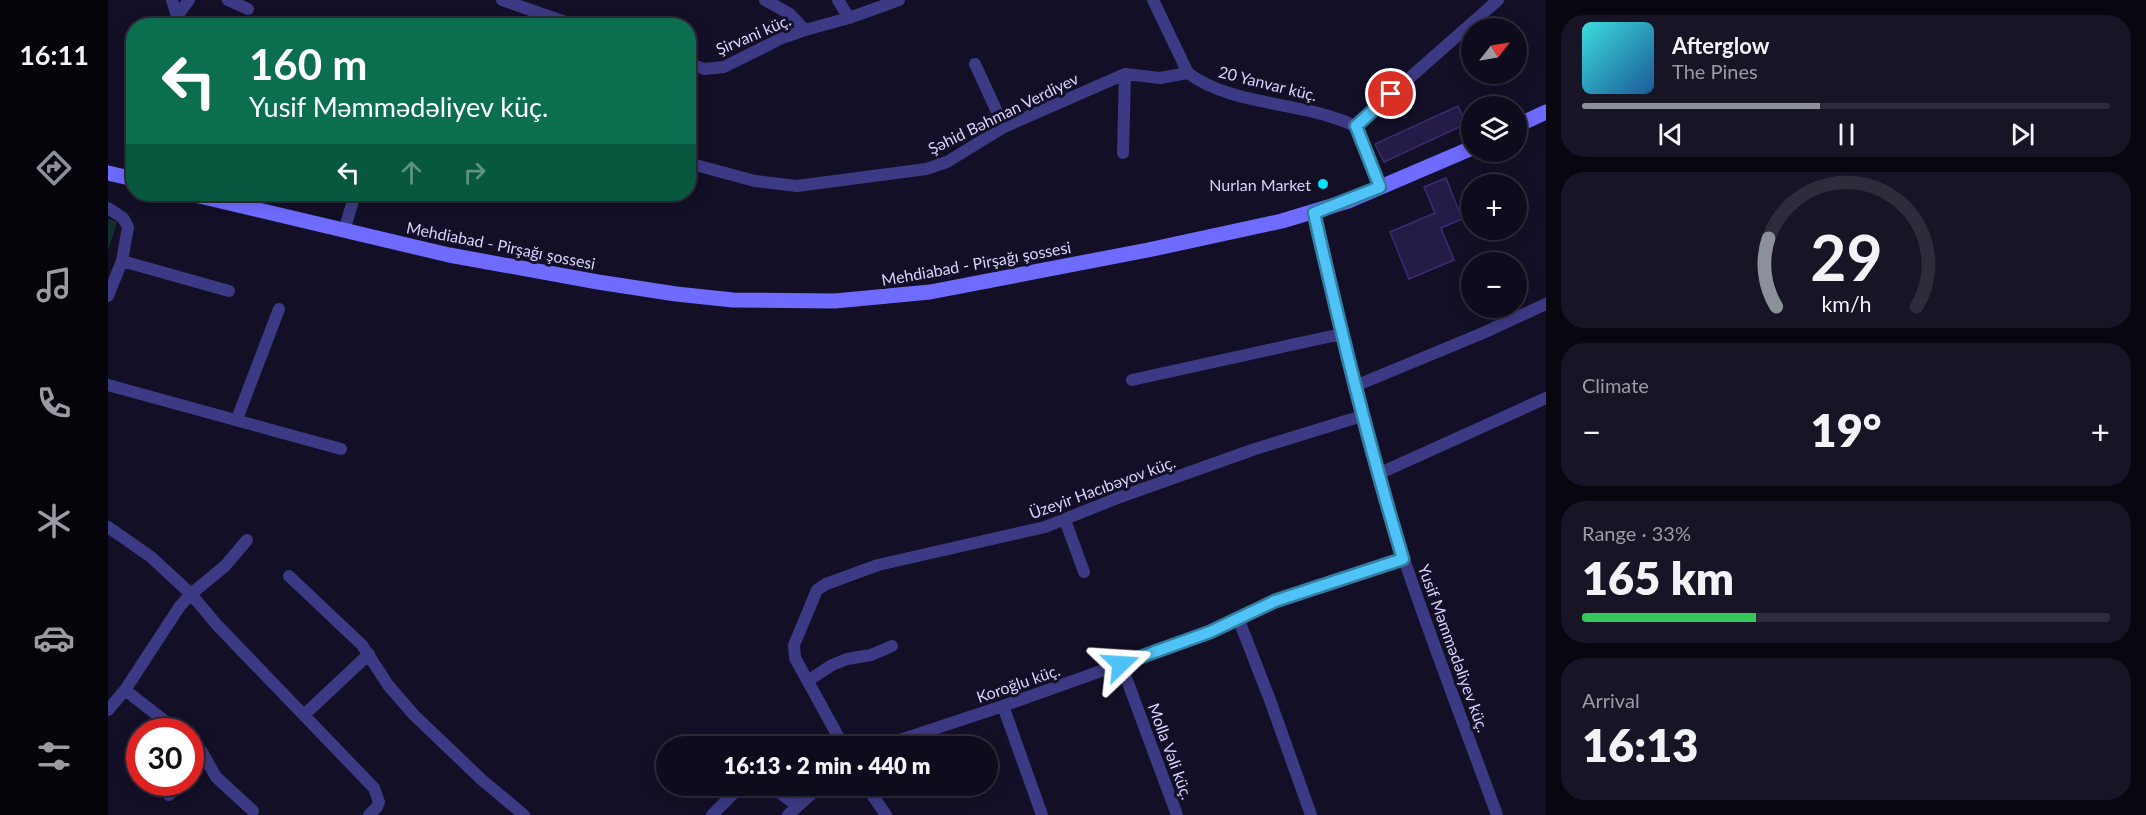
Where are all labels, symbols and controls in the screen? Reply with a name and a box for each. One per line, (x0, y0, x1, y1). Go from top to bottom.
street label: Şirvani küç. (713, 10, 793, 58)
north arrow (1461, 18, 1527, 84)
map controls (1461, 18, 1527, 318)
text: Afterglow (1672, 32, 1769, 59)
text: 16:11 (19, 38, 89, 71)
text: 160 m (249, 39, 367, 89)
icon: left (150, 42, 228, 120)
text: The Pines (1672, 59, 1758, 83)
street label: 20 Yanvar küç. (1217, 62, 1319, 104)
street label: Şəhid Bəhman Verdiyev (925, 68, 1082, 158)
pin (1365, 68, 1416, 119)
icon: arrive (1374, 77, 1407, 110)
text: Yusif Məmmədəliyev küç. (249, 90, 548, 123)
button: layers (1461, 96, 1527, 162)
icon: previous (1654, 118, 1687, 151)
icon: pause (1830, 118, 1863, 151)
icon: next (2006, 118, 2039, 151)
icon: directions (33, 147, 75, 189)
icon: left (332, 156, 365, 189)
icon: ahead (395, 156, 428, 189)
icon: right (458, 156, 491, 189)
button: + (1461, 174, 1527, 240)
place label: Nurlan Market (1209, 175, 1311, 194)
marker: Nurlan Market (1316, 177, 1330, 191)
street label: Mehdiabad - Pirşağı şossesi (405, 217, 597, 273)
text: 29 (1810, 219, 1882, 294)
street label: Mehdiabad - Pirşağı şossesi (880, 237, 1072, 289)
button: − (1461, 252, 1527, 318)
icon: music (33, 264, 75, 306)
text: km/h (1821, 292, 1871, 318)
text: Climate (1582, 373, 1649, 397)
icon: phone (33, 382, 75, 424)
text: 19° (1811, 403, 1881, 457)
text: − (1582, 411, 1601, 451)
text: + (2091, 411, 2110, 451)
street label: Üzeyir Hacıbəyov küç. (1026, 452, 1178, 522)
icon: climate (33, 500, 75, 542)
text: Range · 33% (1582, 521, 1691, 545)
text: 165 km (1582, 551, 1734, 605)
street label: Yusif Məmmədəliyev küç. (1415, 561, 1493, 735)
icon: car (33, 617, 75, 659)
position arrow (1089, 632, 1153, 696)
street label: Koroğlu küç. (974, 660, 1062, 706)
text: Arrival (1582, 688, 1640, 712)
street label: Molla Vəli küç. (1145, 700, 1197, 802)
speed limit sign: 30 (126, 718, 204, 796)
text: 16:13 (1582, 718, 1698, 772)
icon: filters (33, 735, 75, 777)
text: 16:13 · 2 min · 440 m (724, 752, 930, 779)

